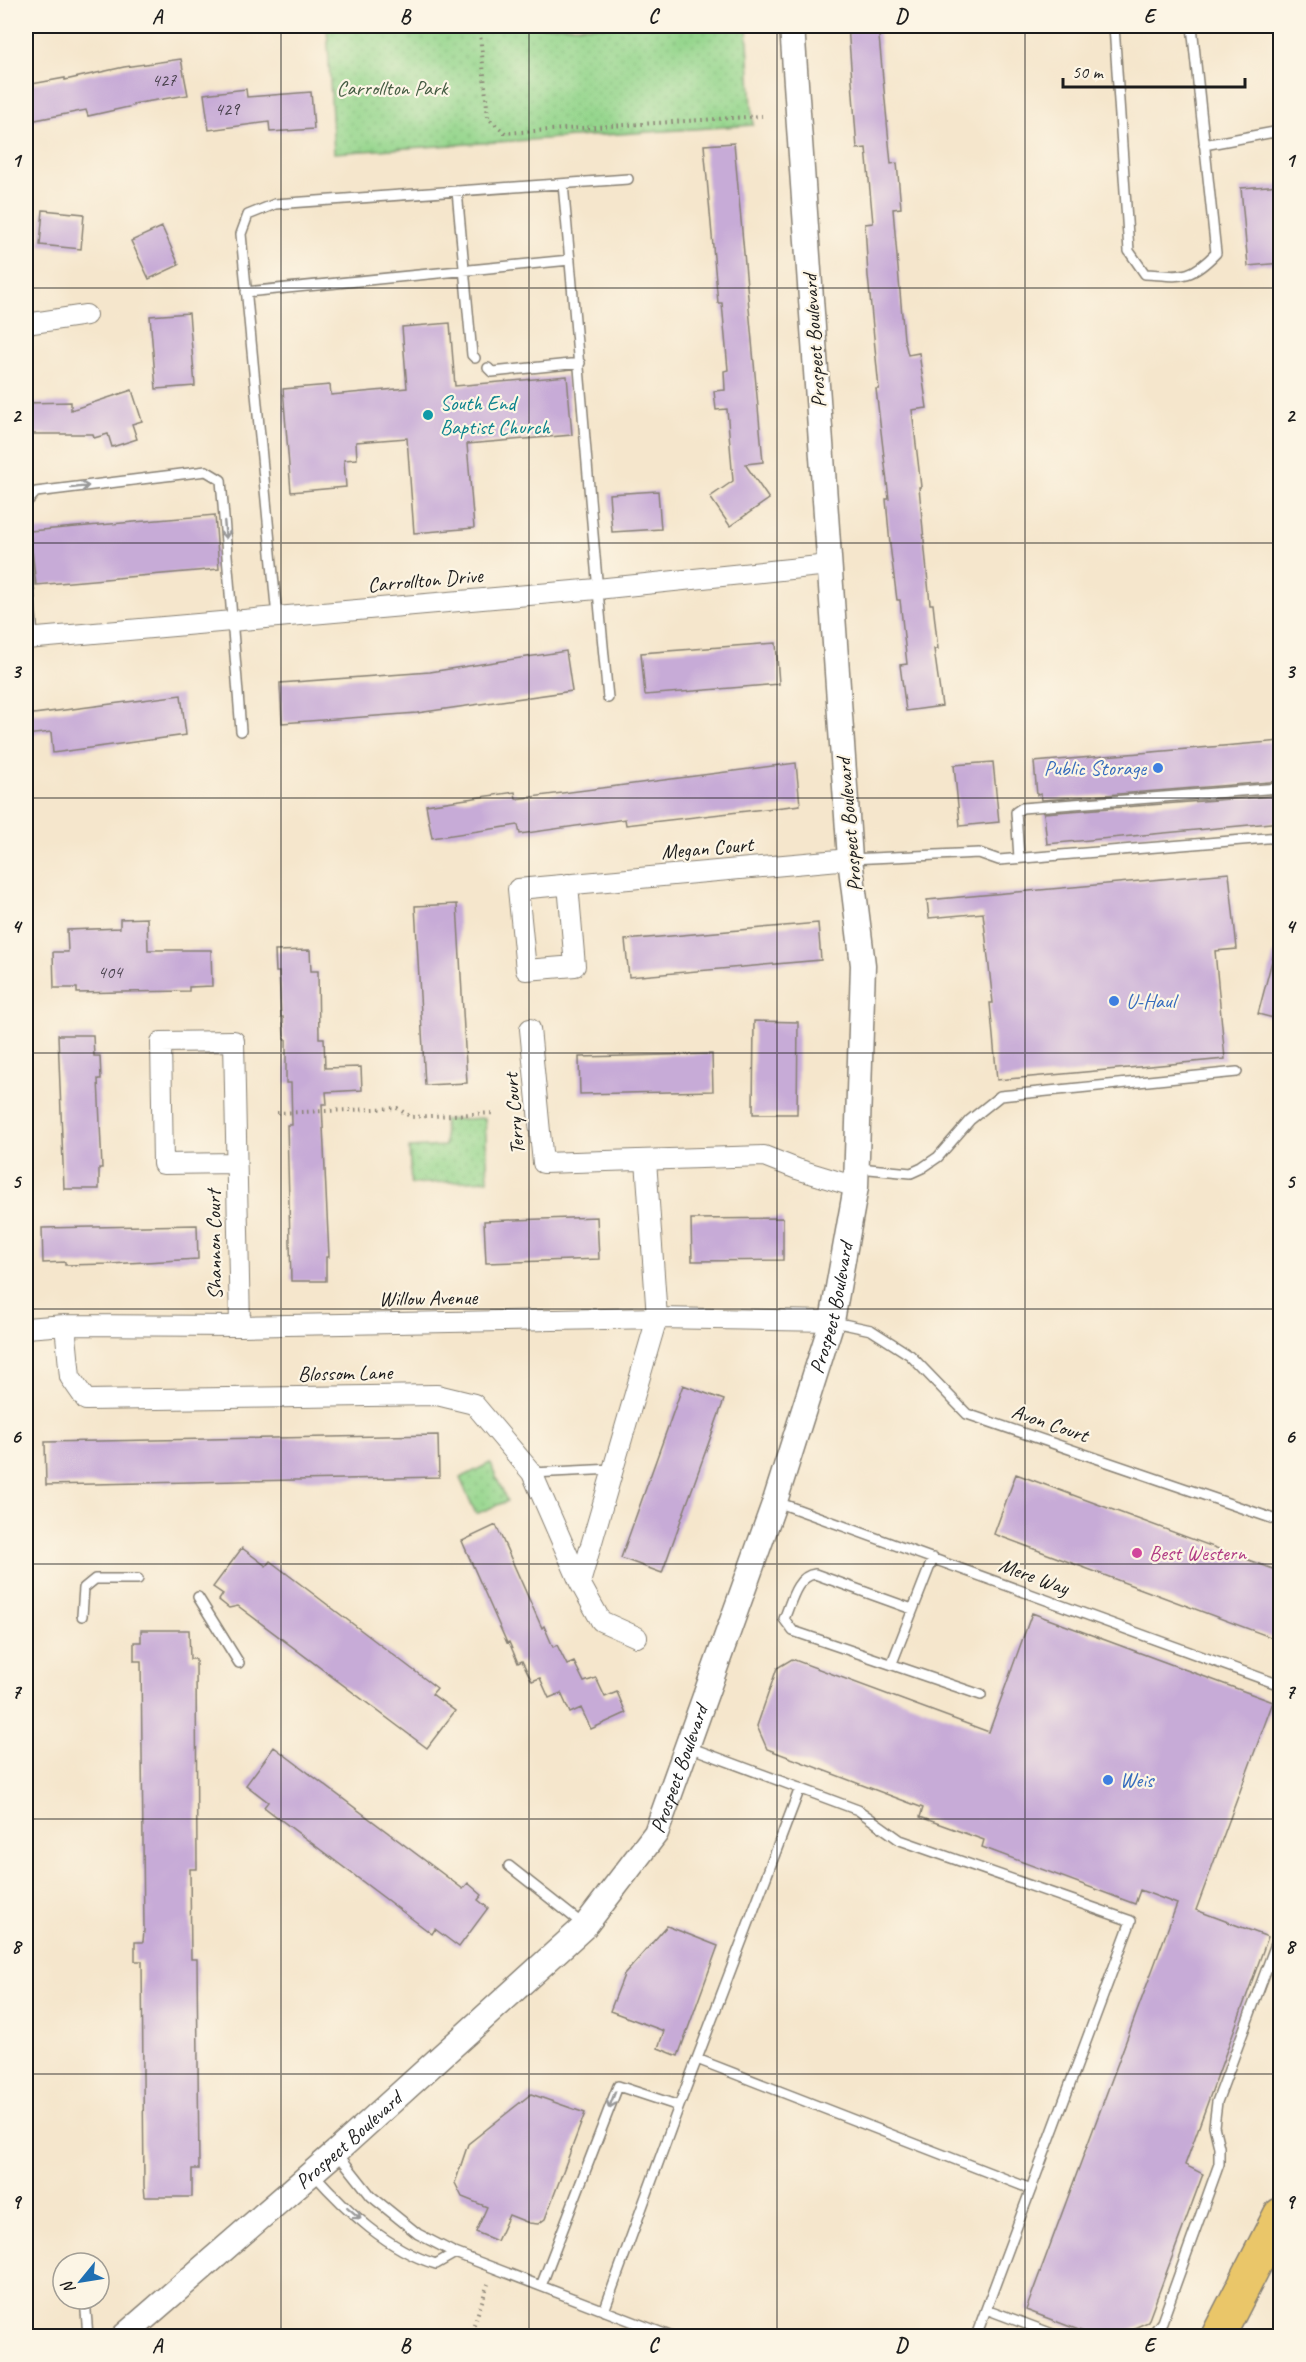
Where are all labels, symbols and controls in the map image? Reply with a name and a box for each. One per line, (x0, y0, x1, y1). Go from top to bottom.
text: A (152, 4, 164, 29)
text: B (400, 4, 412, 29)
text: C (648, 4, 660, 29)
text: D (895, 4, 909, 29)
text: E (1144, 4, 1158, 29)
scale bar (1063, 51, 1244, 89)
text: 50 m (1072, 61, 1105, 83)
house number: 427 (152, 69, 177, 91)
park label: Carrollton Park (337, 75, 449, 101)
house number: 429 (215, 98, 241, 120)
text: 1 (12, 148, 23, 173)
text: 1 (1286, 148, 1297, 173)
street label: Prospect Boulevard (796, 271, 832, 409)
place label: South End Baptist Church (440, 390, 551, 440)
text: 2 (12, 403, 23, 428)
text: 2 (1286, 403, 1297, 428)
marker: South End Baptist Church (421, 408, 435, 422)
one-way arrow (69, 481, 89, 492)
one-way arrow (220, 520, 231, 540)
street label: Carrollton Drive (366, 562, 485, 598)
text: 3 (12, 659, 23, 684)
text: 3 (1286, 659, 1297, 684)
street label: Prospect Boulevard (830, 754, 868, 893)
place label: Public Storage (1044, 755, 1147, 781)
marker: Public Storage (1151, 761, 1165, 775)
street label: Megan Court (660, 831, 756, 865)
text: 4 (12, 914, 24, 939)
text: 4 (1286, 914, 1298, 939)
house number: 404 (98, 961, 124, 983)
place label: U-Haul (1126, 988, 1179, 1014)
marker: U-Haul (1107, 994, 1121, 1008)
street label: Terry Court (497, 1070, 531, 1156)
text: 5 (12, 1169, 23, 1194)
text: 5 (1286, 1169, 1297, 1194)
street label: Shannon Court (200, 1187, 228, 1300)
street label: Prospect Boulevard (803, 1238, 859, 1377)
street label: Willow Avenue (379, 1284, 479, 1312)
street label: Blossom Lane (298, 1359, 395, 1387)
street label: Avon Court (1008, 1398, 1093, 1449)
text: 6 (11, 1424, 22, 1449)
text: 6 (1285, 1424, 1296, 1449)
place label: Best Western (1149, 1540, 1247, 1566)
marker: Best Western (1130, 1546, 1144, 1560)
street label: Mere Way (996, 1551, 1074, 1601)
text: 7 (12, 1679, 23, 1704)
text: 7 (1286, 1679, 1297, 1704)
street label: Prospect Boulevard (644, 1699, 715, 1836)
place label: Weis (1120, 1767, 1155, 1793)
marker: Weis (1101, 1773, 1115, 1787)
text: 8 (12, 1934, 24, 1959)
text: 8 (1286, 1934, 1298, 1959)
street label: Prospect Boulevard (290, 2084, 409, 2194)
one-way arrow (606, 2090, 617, 2109)
text: 9 (12, 2189, 23, 2214)
text: 9 (1286, 2189, 1297, 2214)
one-way arrow (346, 2206, 361, 2220)
north arrow (51, 2251, 111, 2311)
text: N (56, 2276, 80, 2297)
text: A (152, 2333, 164, 2358)
text: B (400, 2333, 412, 2358)
text: C (648, 2333, 660, 2358)
text: D (895, 2333, 909, 2358)
text: E (1144, 2333, 1158, 2358)

